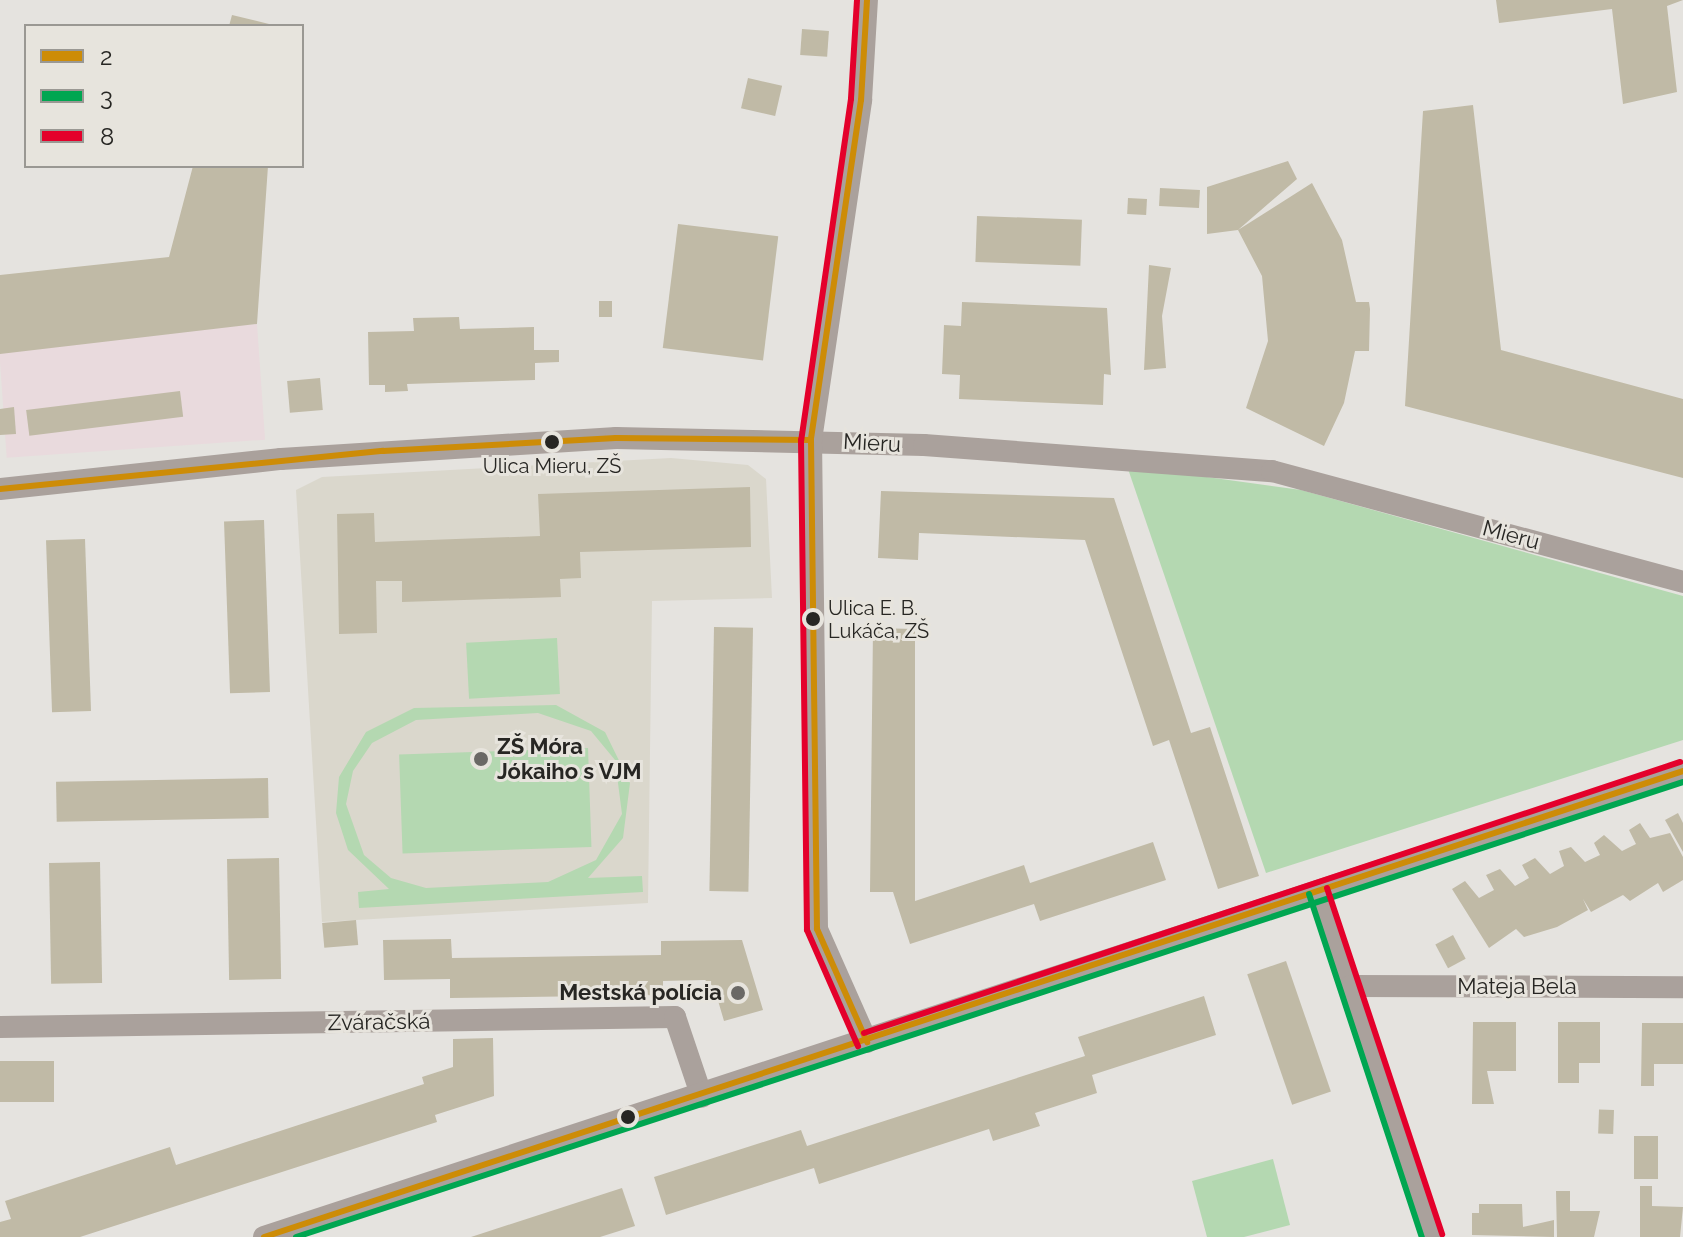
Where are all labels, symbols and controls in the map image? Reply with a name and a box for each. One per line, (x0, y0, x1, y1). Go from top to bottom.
legend (24, 24, 304, 168)
text: 2 (100, 42, 113, 71)
text: 3 (100, 82, 113, 111)
text: 8 (100, 122, 114, 151)
street label: Mieru (842, 428, 902, 458)
marker: Ulica Mieru, ZŠ (544, 434, 560, 450)
place label: Ulica Mieru, ZŠ (483, 454, 621, 478)
street label: Mieru (1480, 515, 1542, 555)
place label: Ulica E. B. Lukáča, ZŠ (828, 596, 929, 643)
marker: Ulica E. B. Lukáča, ZŠ (805, 611, 821, 627)
place label: ZŠ Móra Jókaiho s VJM (497, 733, 642, 784)
marker: ZŠ Móra Jókaiho s VJM (472, 750, 490, 768)
street label: Mateja Bela (1457, 974, 1577, 1000)
place label: Mestská polícia (559, 980, 722, 1006)
marker: Mestská polícia (729, 984, 747, 1002)
street label: Zváračská (327, 1008, 431, 1036)
unlabelled marker (620, 1109, 636, 1125)

